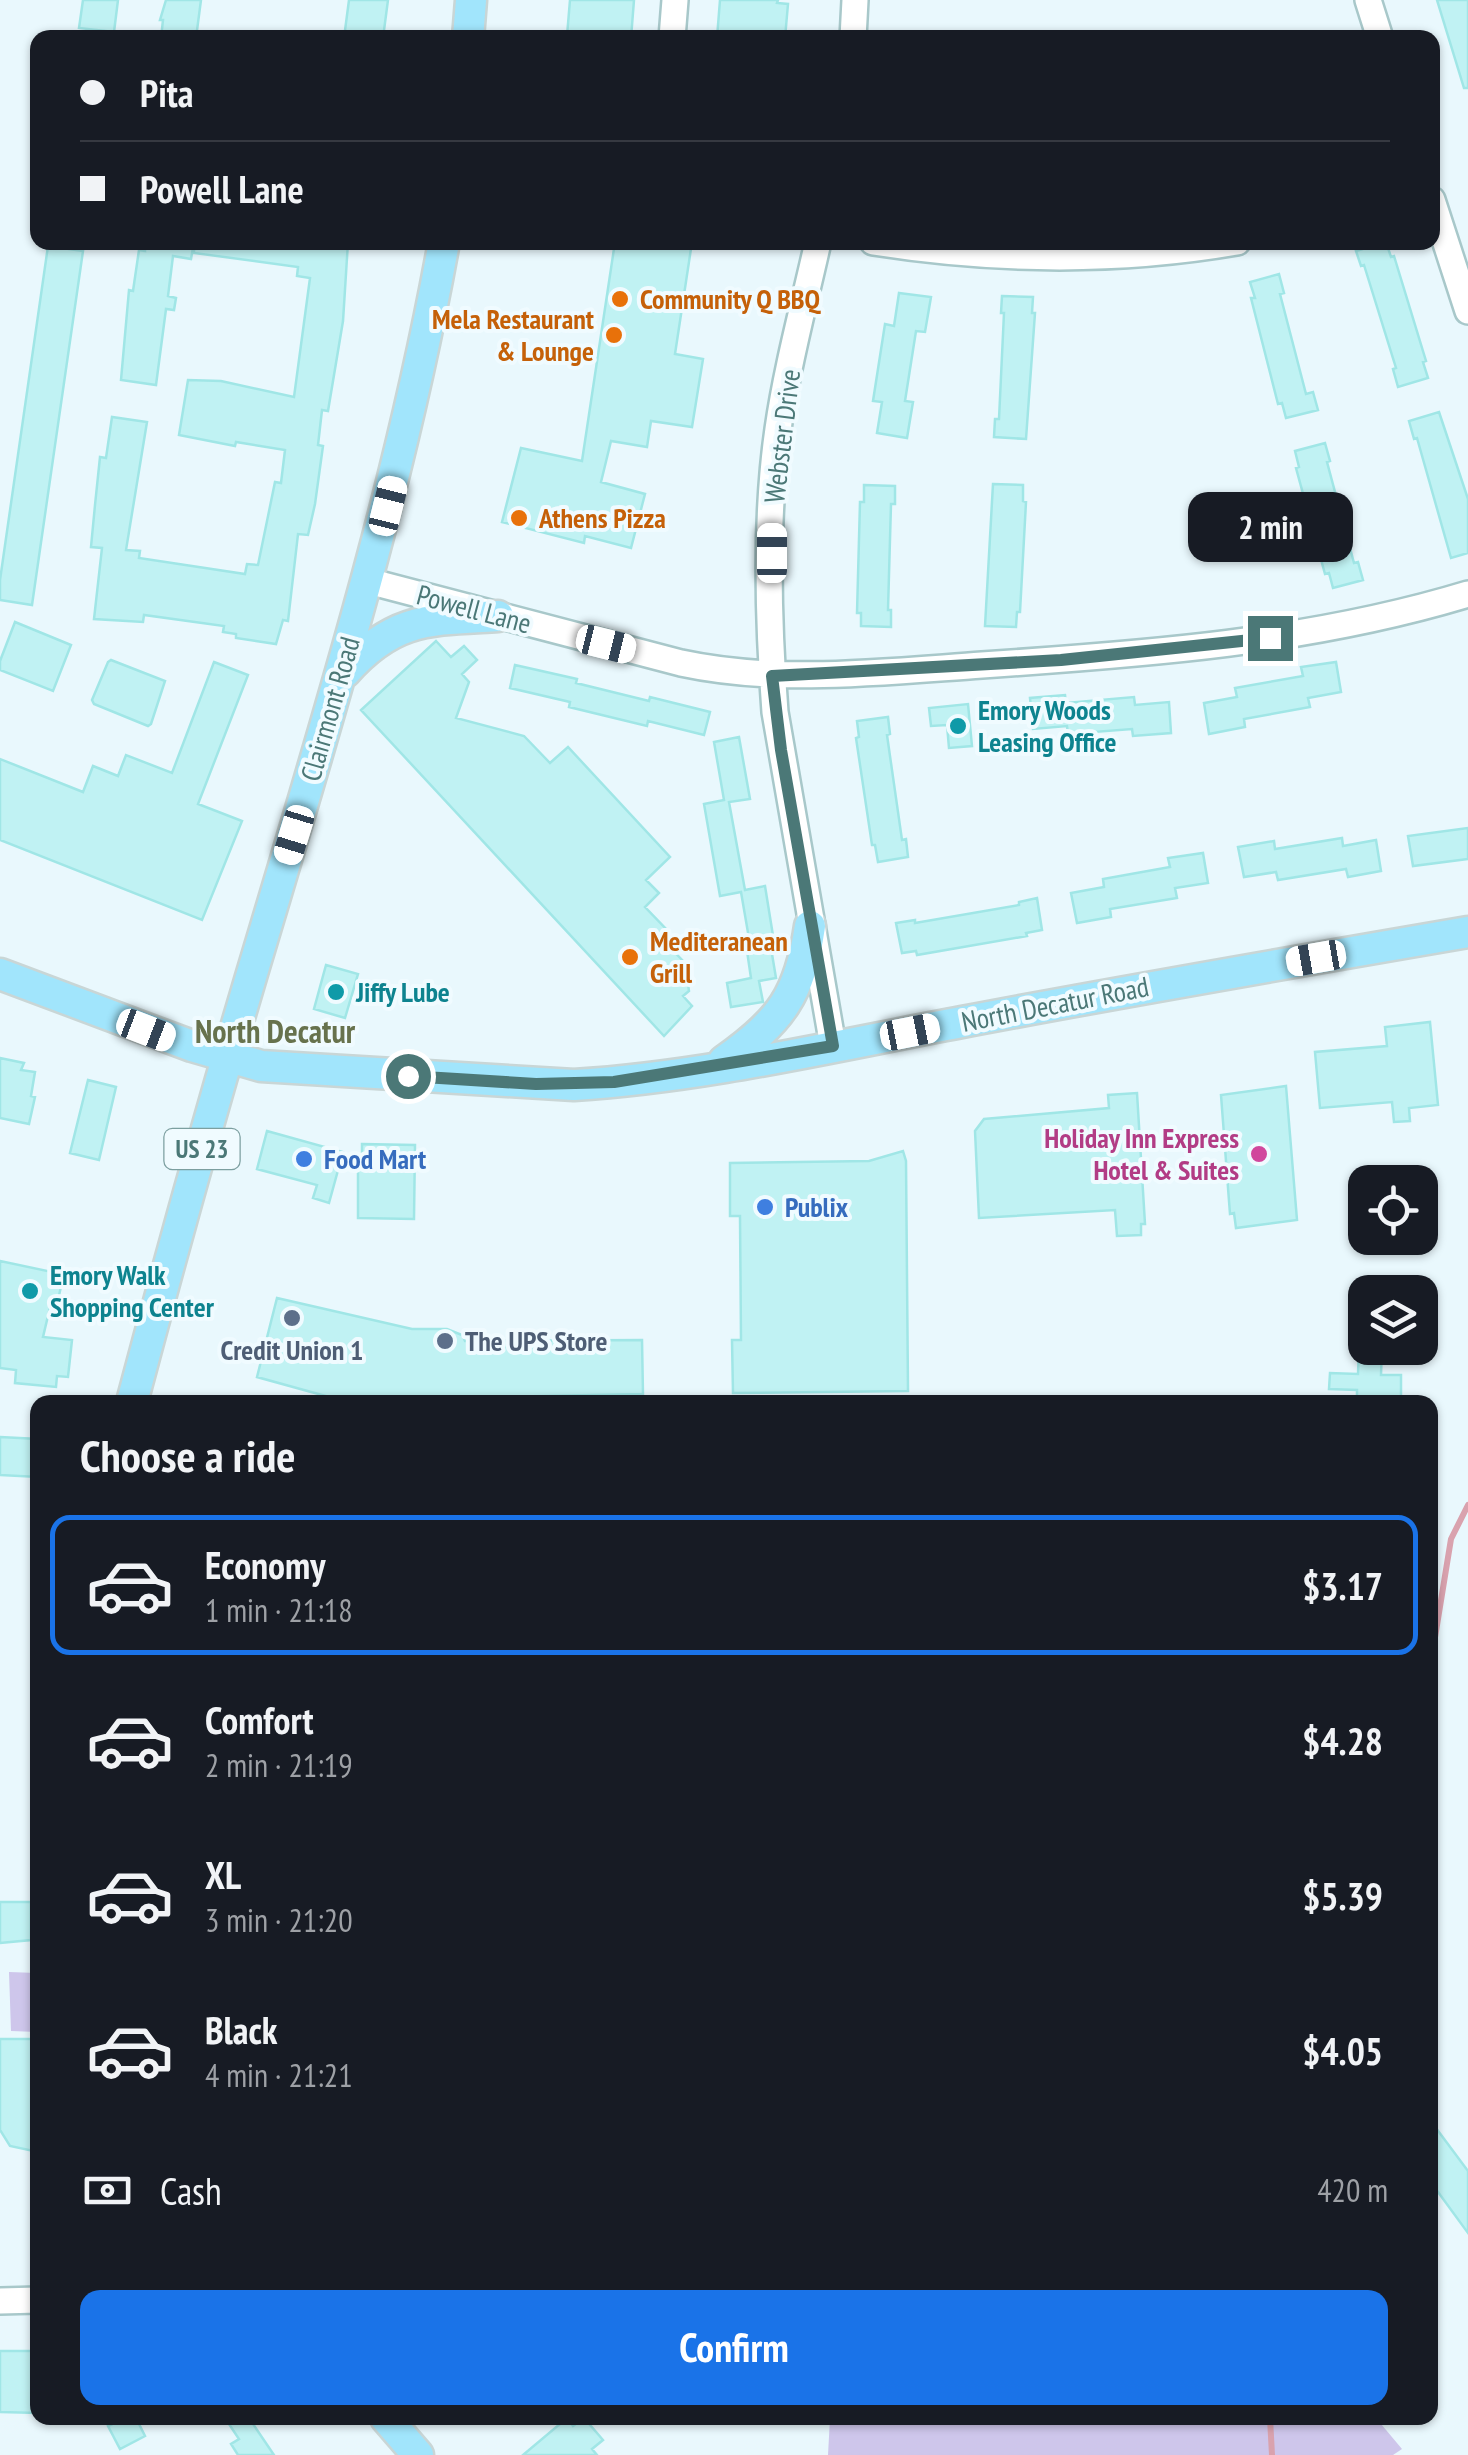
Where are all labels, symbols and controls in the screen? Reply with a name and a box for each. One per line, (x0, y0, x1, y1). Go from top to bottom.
text: Pita (140, 68, 193, 117)
text: Powell Lane (140, 164, 304, 213)
place label: Community Q BBQ (640, 280, 822, 317)
marker: Community Q BBQ (609, 288, 631, 310)
place label: Mela Restaurant & Lounge (432, 300, 594, 369)
marker: Mela Restaurant & Lounge (603, 324, 625, 346)
street label: Webster Drive (755, 367, 808, 505)
car (366, 473, 410, 539)
callout: 2 min (1188, 493, 1352, 563)
place label: Athens Pizza (538, 499, 666, 536)
text: 2 min (1238, 506, 1303, 548)
marker: Athens Pizza (508, 507, 530, 529)
car (757, 523, 787, 583)
street label: Powell Lane (413, 576, 535, 641)
route end (1248, 616, 1293, 661)
car (573, 622, 639, 666)
street label: Clairmont Road (291, 632, 368, 785)
place label: Emory Woods Leasing Office (978, 691, 1116, 760)
marker: Emory Woods Leasing Office (947, 715, 969, 737)
car (271, 802, 317, 868)
place label: Mediteranean Grill (650, 922, 788, 991)
car (1284, 938, 1348, 978)
marker: Mediteranean Grill (619, 946, 641, 968)
street label: North Decatur Road (958, 967, 1152, 1040)
place label: Jiffy Lube (355, 973, 450, 1010)
marker: Jiffy Lube (325, 981, 347, 1003)
car (113, 1005, 179, 1055)
district label: North Decatur (195, 1010, 356, 1052)
car (878, 1012, 942, 1052)
route start (386, 1054, 431, 1099)
place label: Holiday Inn Express Hotel & Suites (1044, 1119, 1239, 1188)
road number: US 23 (164, 1129, 240, 1169)
place label: Food Mart (324, 1140, 426, 1177)
marker: Holiday Inn Express Hotel & Suites (1248, 1143, 1270, 1165)
marker: Food Mart (293, 1148, 315, 1170)
map controls (1348, 1165, 1438, 1365)
button: locate (1348, 1165, 1438, 1255)
place label: Publix (785, 1188, 849, 1225)
marker: Publix (754, 1196, 776, 1218)
place label: Emory Walk Shopping Center (50, 1256, 215, 1325)
button: layers (1348, 1275, 1438, 1365)
marker: Emory Walk Shopping Center (19, 1280, 41, 1302)
marker: Credit Union 1 (281, 1307, 303, 1329)
place label: The UPS Store (465, 1322, 607, 1359)
marker: The UPS Store (434, 1330, 456, 1352)
place label: Credit Union 1 (221, 1331, 363, 1368)
text: Choose a ride (80, 1426, 295, 1484)
icon: car (85, 1540, 175, 1630)
text: Economy (205, 1540, 325, 1589)
text: $3.17 (1302, 1561, 1383, 1610)
text: 1 min · 21:18 (205, 1589, 353, 1631)
icon: car (85, 1695, 175, 1785)
text: Comfort (205, 1695, 314, 1744)
text: $4.28 (1302, 1716, 1383, 1765)
text: 2 min · 21:19 (205, 1744, 353, 1786)
icon: car (85, 1850, 175, 1940)
text: XL (205, 1850, 241, 1899)
text: $5.39 (1302, 1871, 1383, 1920)
text: 3 min · 21:20 (205, 1899, 353, 1941)
icon: car (85, 2005, 175, 2095)
text: Black (205, 2005, 278, 2054)
text: $4.05 (1302, 2026, 1383, 2075)
text: 4 min · 21:21 (205, 2054, 353, 2096)
icon: cash (80, 2163, 135, 2218)
text: Cash (160, 2166, 222, 2215)
text: 420 m (1317, 2169, 1388, 2211)
button: Confirm (80, 2290, 1388, 2405)

